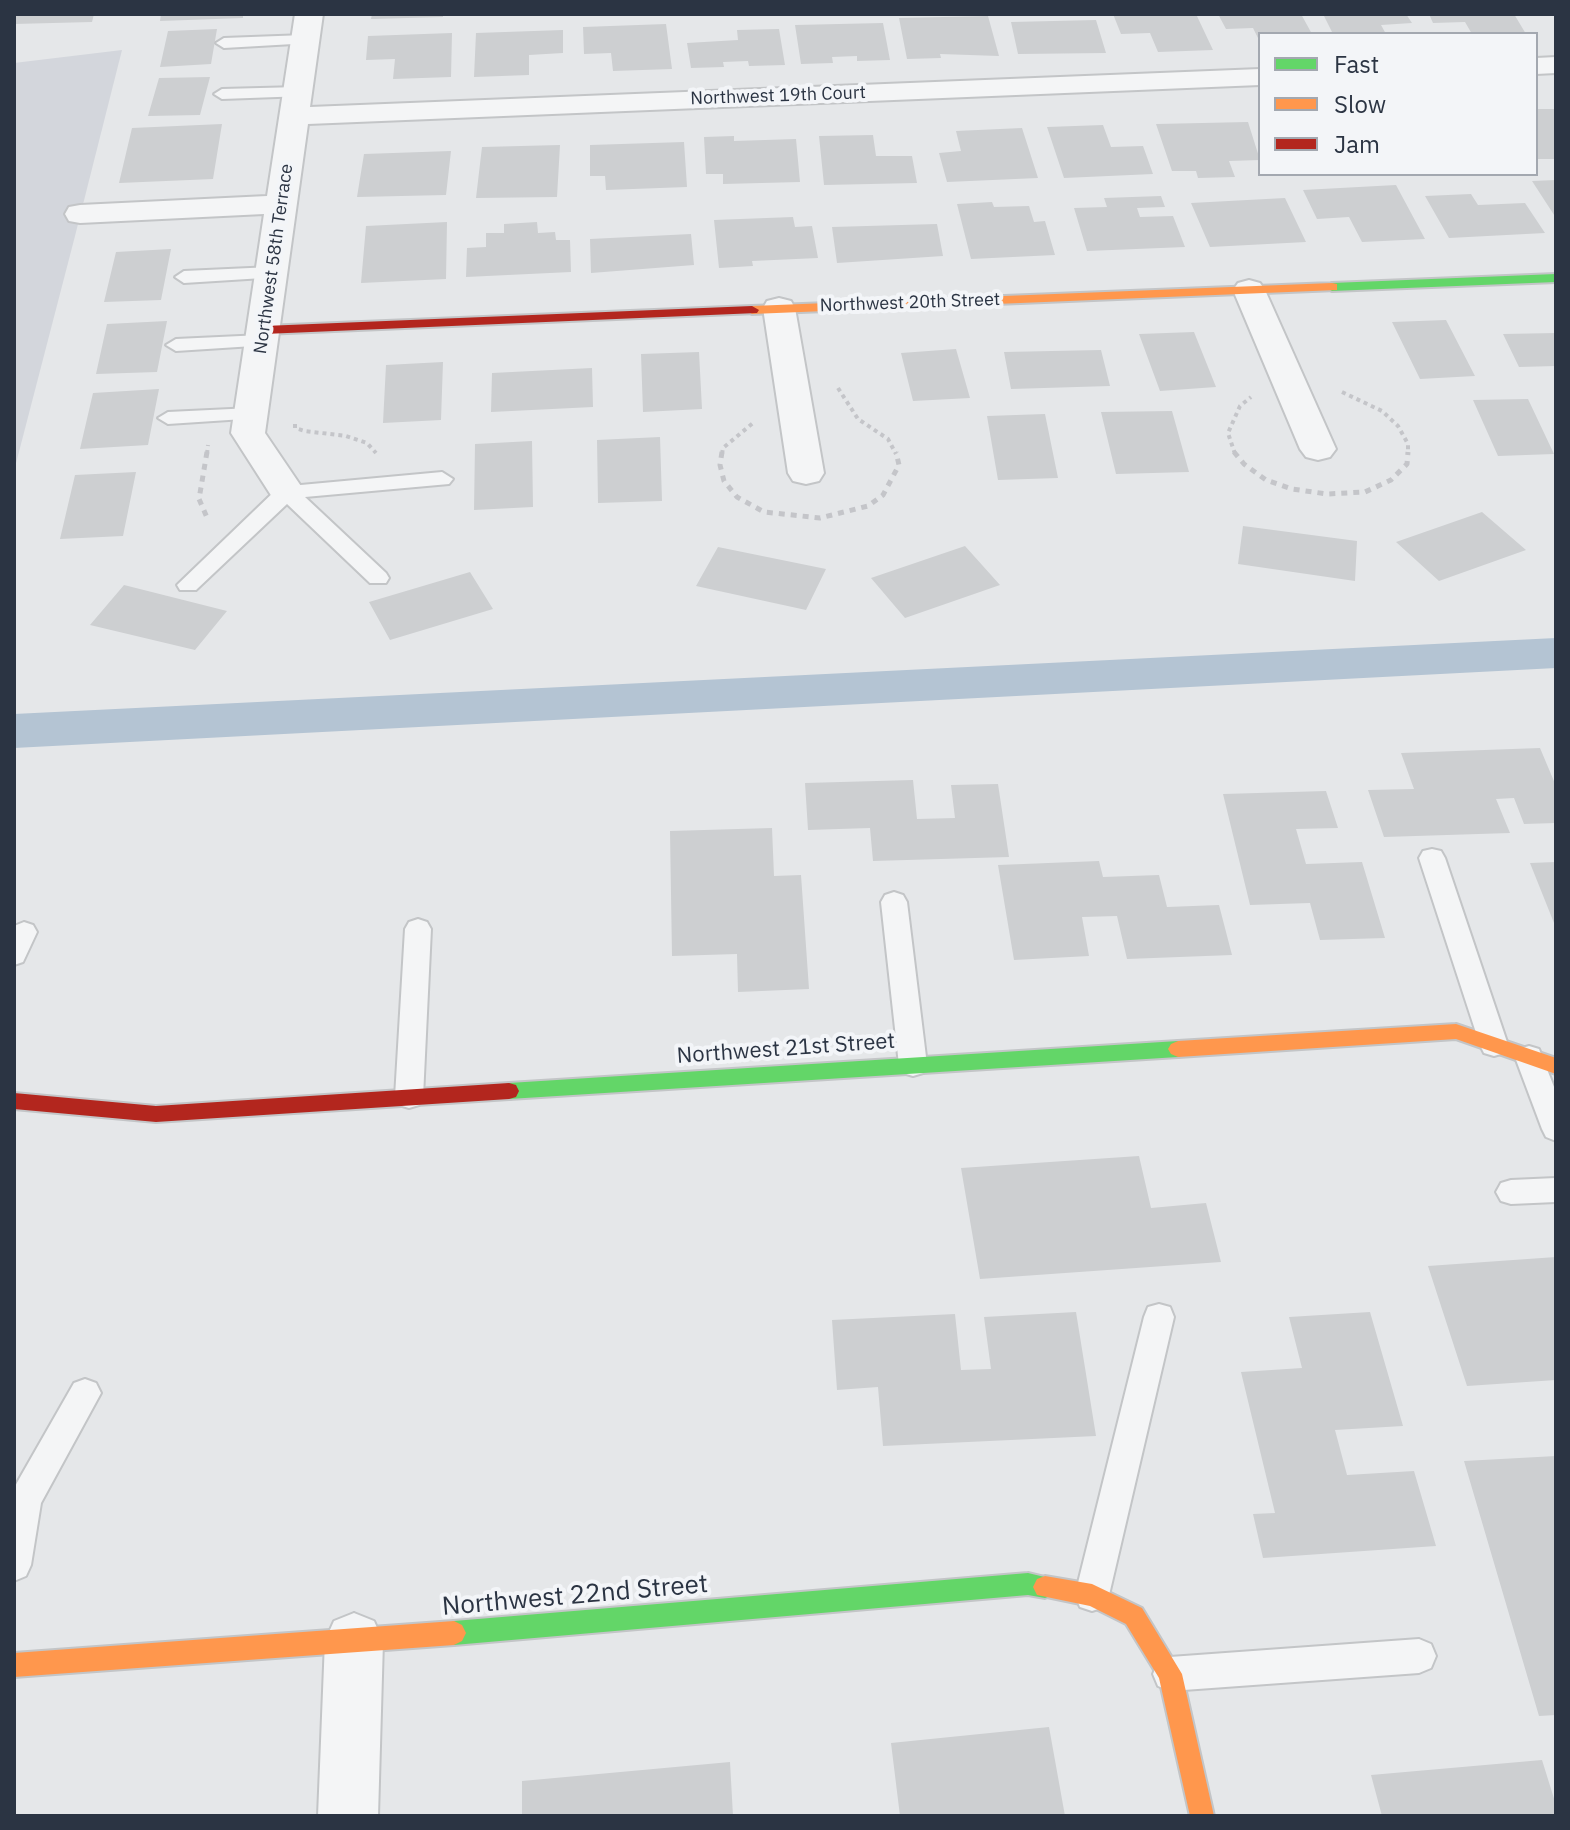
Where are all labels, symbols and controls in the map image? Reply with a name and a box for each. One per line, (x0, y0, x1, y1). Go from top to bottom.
legend (1258, 32, 1538, 176)
text: Fast (1334, 48, 1379, 80)
street label: Northwest 19th Court (690, 82, 866, 110)
text: Slow (1334, 88, 1386, 120)
text: Jam (1334, 128, 1380, 160)
street label: Northwest 58th Terrace (250, 163, 298, 355)
street label: Northwest 20th Street (819, 289, 1001, 317)
street label: Northwest 21st Street (676, 1028, 896, 1070)
street label: Northwest 22nd Street (441, 1569, 709, 1623)

